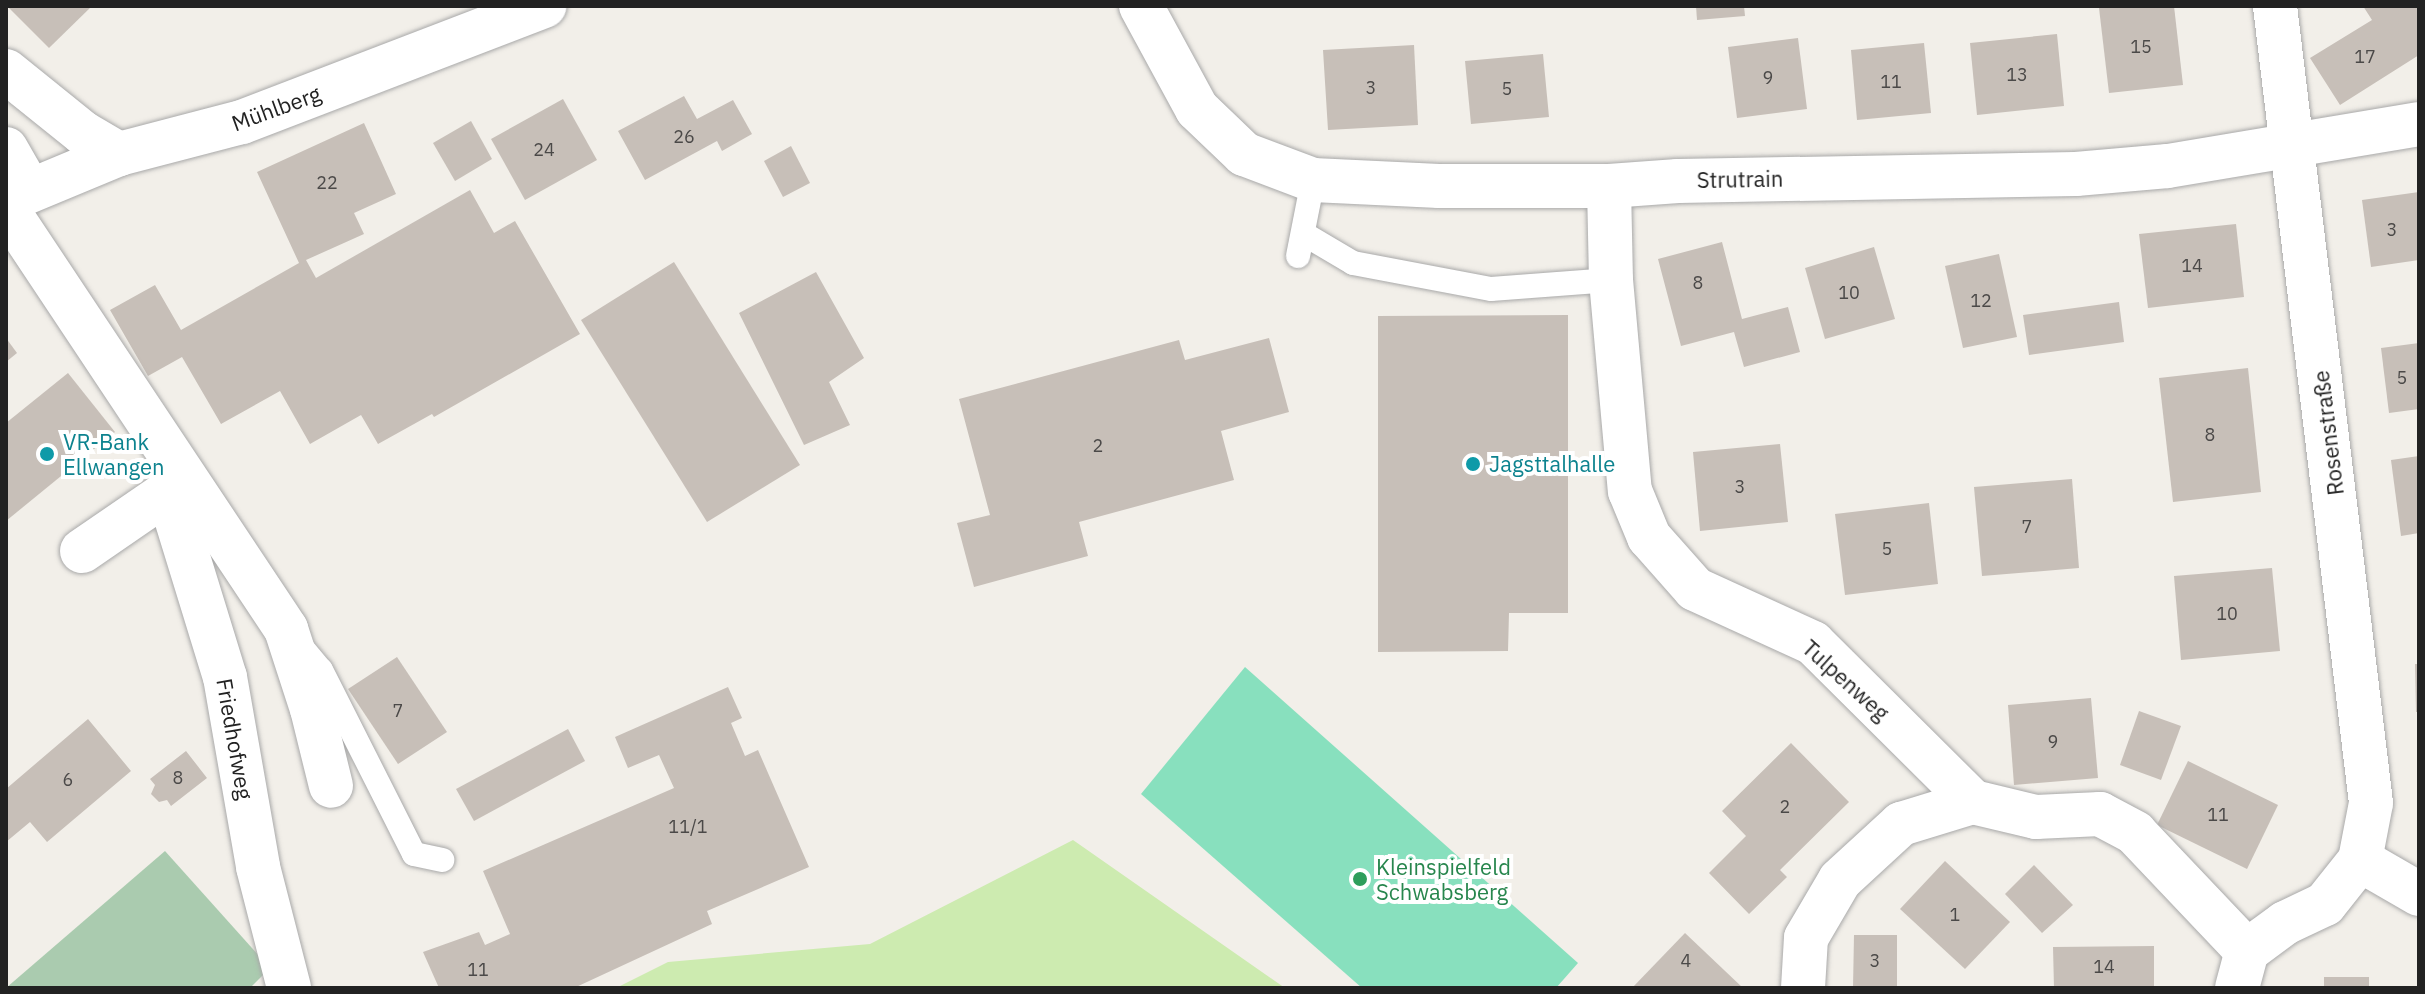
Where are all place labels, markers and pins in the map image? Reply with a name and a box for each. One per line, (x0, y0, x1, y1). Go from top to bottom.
place label: VR-Bank Ellwangen (63, 428, 165, 480)
marker: VR-Bank Ellwangen (38, 445, 56, 463)
place label: Jagsttalhalle (1489, 451, 1615, 477)
marker: Jagsttalhalle (1464, 455, 1482, 473)
place label: Kleinspielfeld Schwabsberg (1376, 853, 1511, 904)
marker: Kleinspielfeld Schwabsberg (1351, 870, 1369, 888)

